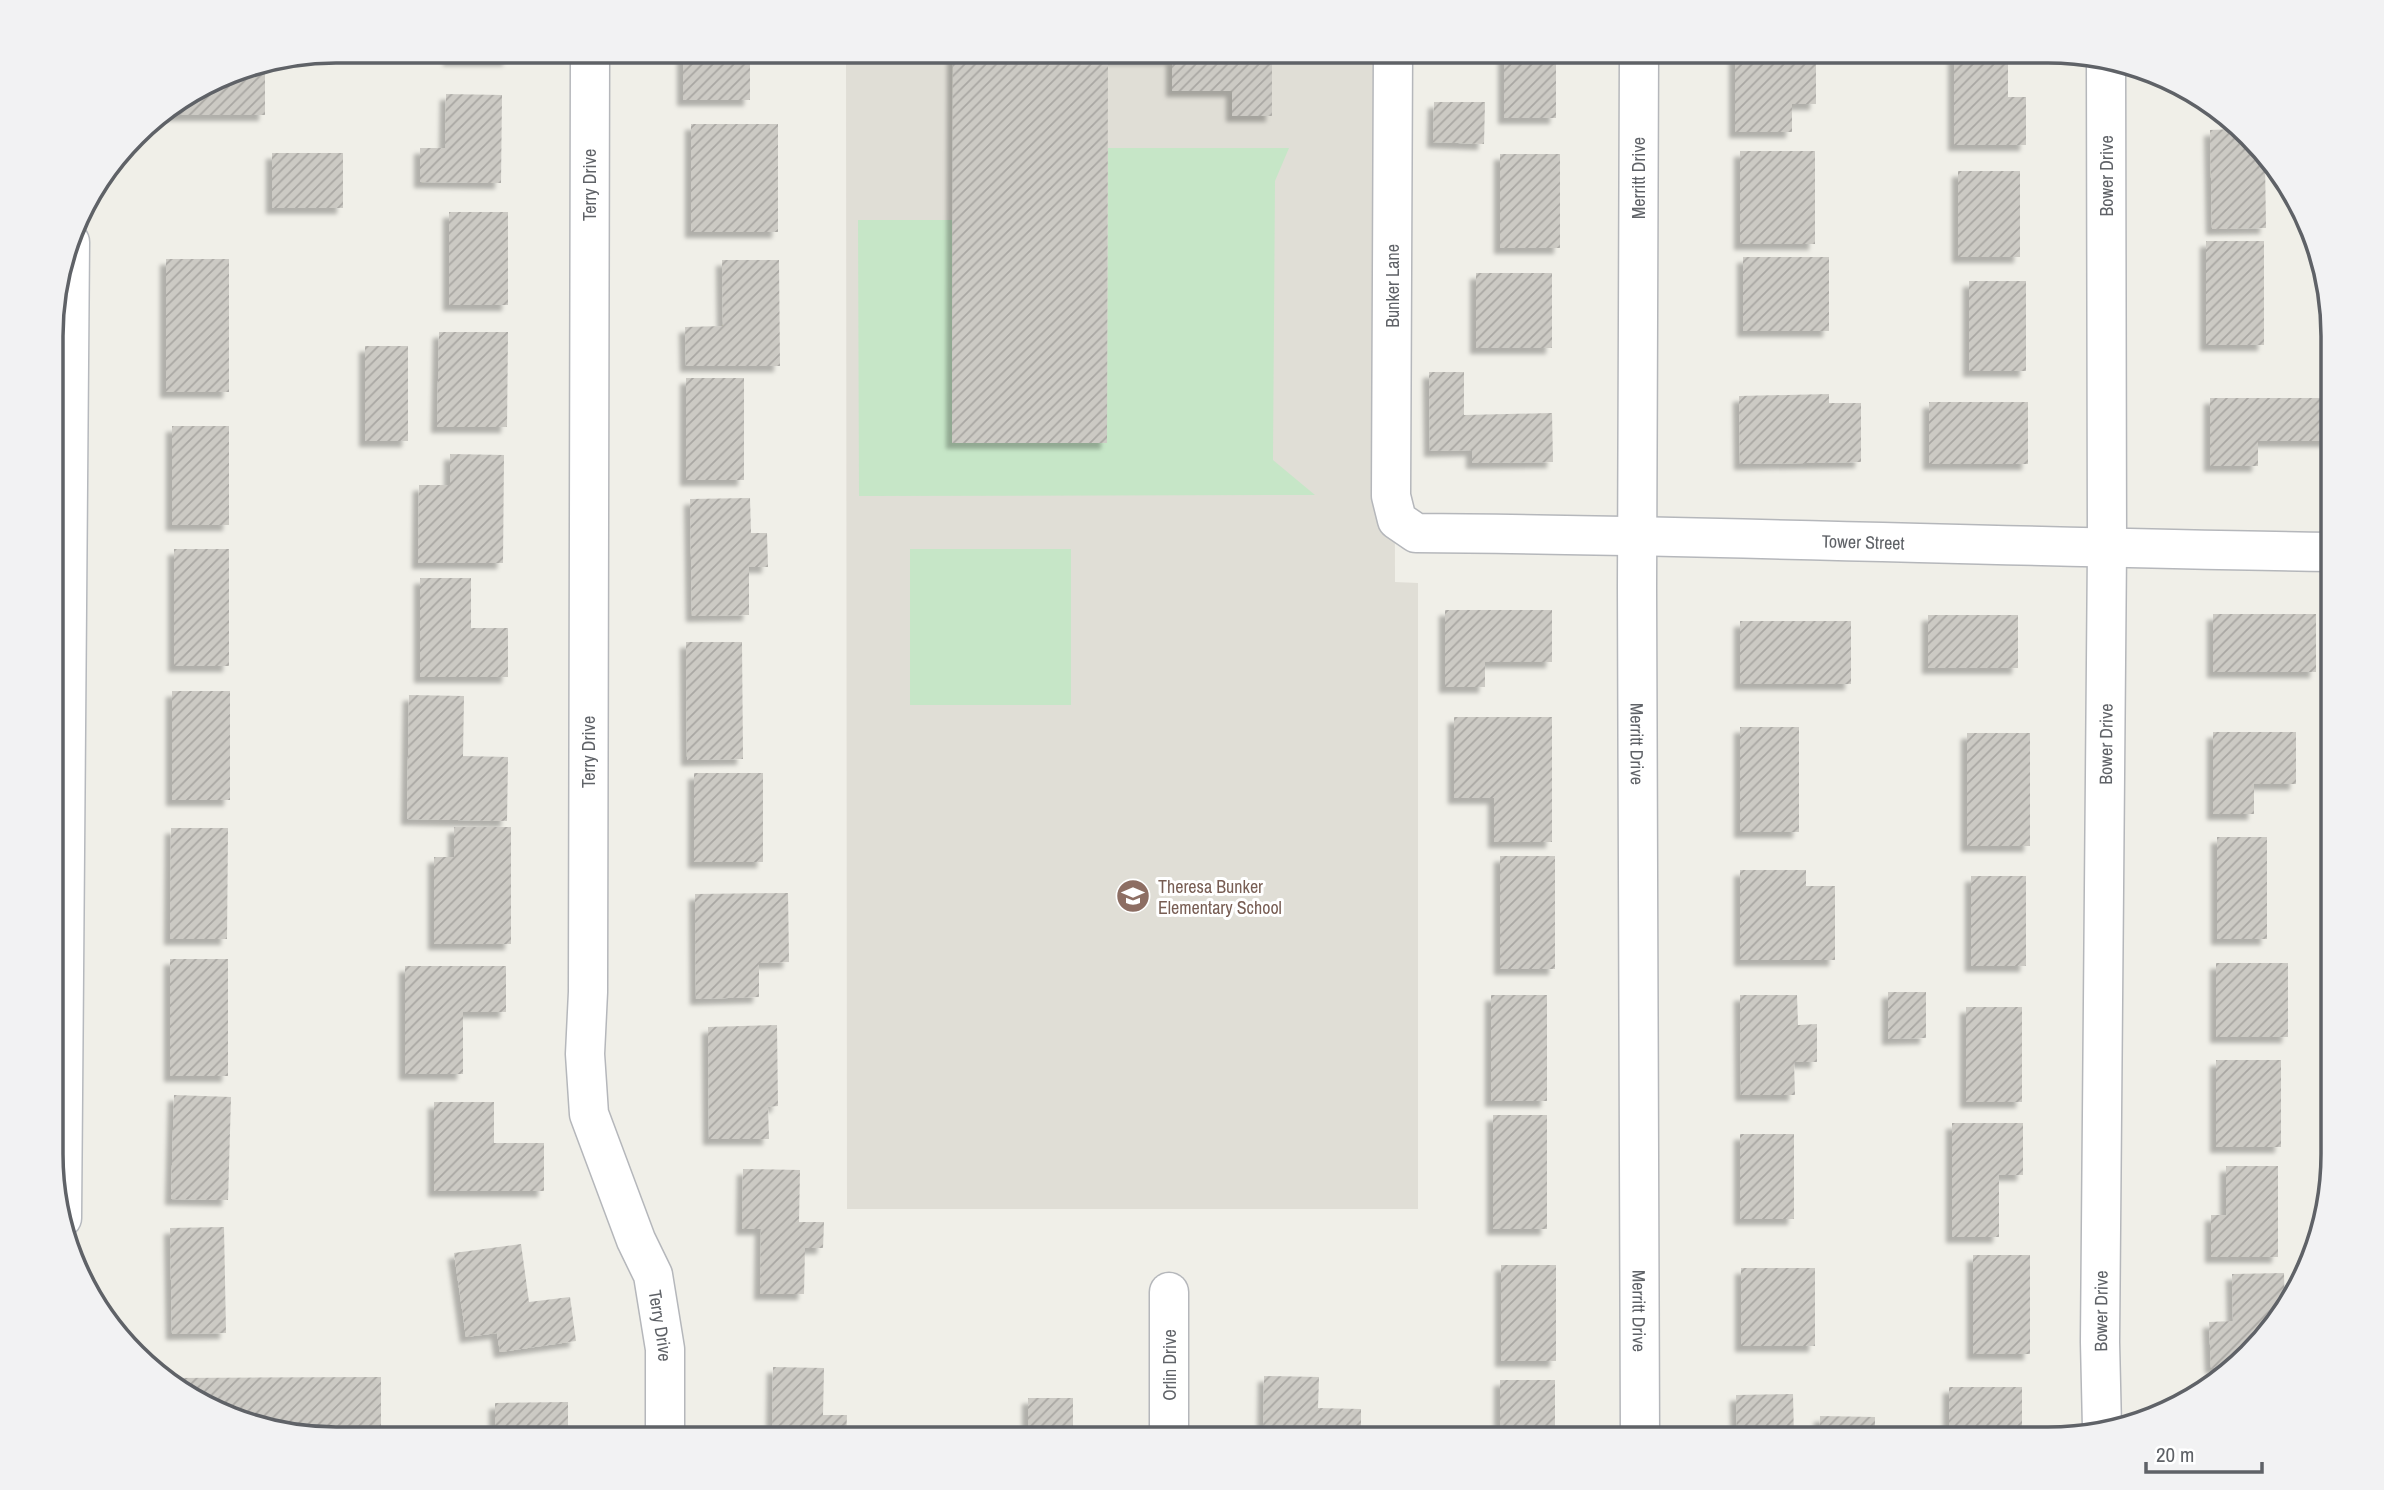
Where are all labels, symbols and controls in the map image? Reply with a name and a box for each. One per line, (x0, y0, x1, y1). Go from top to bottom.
street label: Bower Drive (2094, 135, 2119, 217)
street label: Merritt Drive (1626, 137, 1651, 219)
street label: Terry Drive (577, 149, 602, 221)
street label: Bunker Lane (1380, 244, 1405, 328)
street label: Tower Street (1821, 528, 1905, 555)
street label: Merritt Drive (1625, 703, 1650, 785)
street label: Bower Drive (2092, 703, 2118, 785)
street label: Terry Drive (576, 716, 601, 788)
place label: Theresa Bunker Elementary School (1158, 874, 1282, 920)
school or university icon: Theresa Bunker Elementary School (1114, 877, 1152, 915)
street label: Merritt Drive (1627, 1270, 1652, 1352)
street label: Bower Drive (2087, 1270, 2113, 1352)
street label: Terry Drive (643, 1288, 678, 1362)
street label: Orlin Drive (1157, 1329, 1182, 1401)
scale bar (2146, 1430, 2262, 1474)
text: 20 m (2156, 1440, 2194, 1469)

